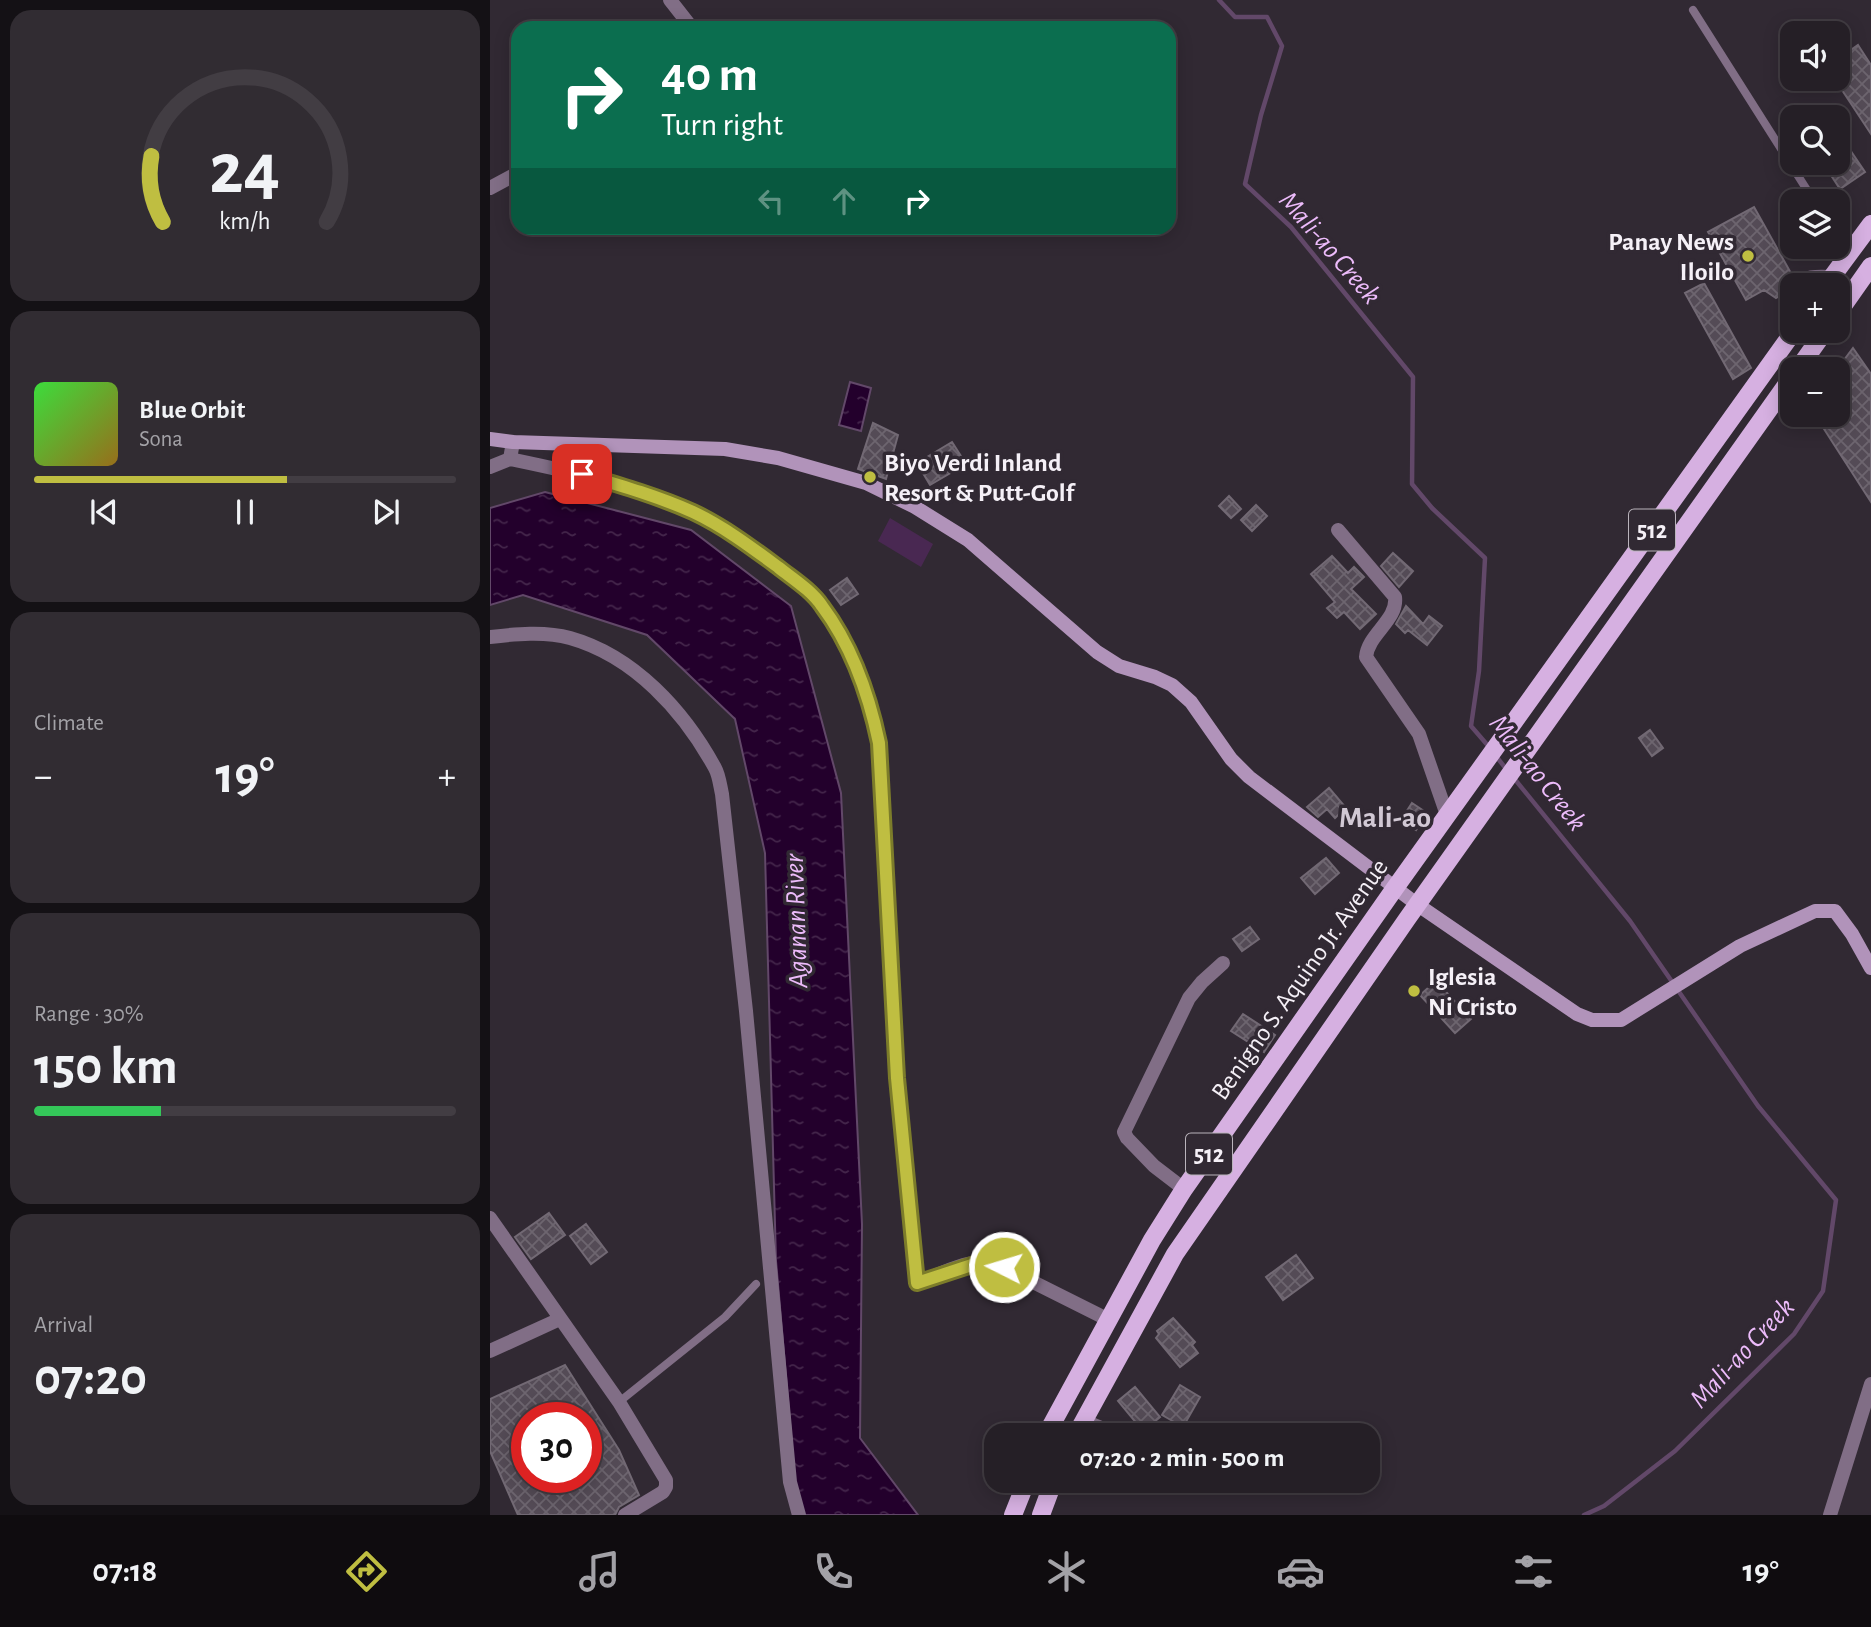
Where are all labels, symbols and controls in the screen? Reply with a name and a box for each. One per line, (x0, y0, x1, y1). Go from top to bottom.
map controls (1780, 21, 1850, 427)
button: sound (1780, 21, 1850, 91)
icon: right (546, 49, 637, 140)
text: 40 m (661, 51, 758, 100)
button: search (1780, 105, 1850, 175)
text: Turn right (661, 109, 783, 141)
text: 24 (210, 134, 280, 207)
icon: left (752, 182, 790, 220)
icon: ahead (825, 182, 863, 220)
icon: right (898, 182, 936, 220)
water label: Mali-ao Creek (1273, 187, 1386, 310)
button: layers (1780, 189, 1850, 259)
text: km/h (219, 208, 271, 233)
place label: Panay News Iloilo (1608, 229, 1734, 285)
marker: Panay News Iloilo (1740, 248, 1756, 264)
button: + (1780, 273, 1850, 343)
button: − (1780, 357, 1850, 427)
text: Blue Orbit (139, 397, 245, 423)
text: Sona (139, 428, 183, 451)
pin (552, 444, 612, 504)
place label: Biyo Verdi Inland Resort & Putt-Golf (884, 450, 1077, 506)
icon: arrive (563, 455, 601, 493)
marker: Biyo Verdi Inland Resort & Putt-Golf (862, 469, 878, 485)
icon: previous (85, 493, 123, 531)
icon: pause (226, 493, 264, 531)
icon: next (367, 493, 405, 531)
road number: 512 (1629, 509, 1675, 550)
water label: Mali-ao Creek (1484, 710, 1591, 837)
text: Climate (34, 712, 104, 735)
text: 19° (215, 750, 275, 802)
text: − (34, 758, 52, 796)
text: + (438, 758, 456, 796)
district label: Mali-ao (1339, 803, 1431, 833)
water label: Aganan River (781, 853, 813, 989)
street label: Benigno S. Aquino Jr. Avenue (1207, 854, 1393, 1105)
place label: Iglesia Ni Cristo (1428, 964, 1517, 1020)
marker: Iglesia Ni Cristo (1406, 983, 1422, 999)
text: Range · 30% (34, 1003, 144, 1026)
text: 150 km (34, 1041, 178, 1093)
road number: 512 (1186, 1134, 1232, 1174)
position arrow (967, 1230, 1041, 1304)
water label: Mali-ao Creek (1685, 1293, 1800, 1414)
text: Arrival (34, 1314, 93, 1337)
text: 07:20 (34, 1352, 147, 1404)
speed limit sign: 30 (511, 1402, 602, 1493)
text: 07:20 · 2 min · 500 m (1079, 1445, 1285, 1471)
icon: directions (342, 1547, 391, 1596)
icon: music (575, 1547, 624, 1596)
icon: phone (809, 1547, 858, 1596)
icon: climate (1042, 1547, 1091, 1596)
icon: car (1276, 1547, 1325, 1596)
icon: filters (1509, 1547, 1558, 1596)
text: 07:18 (92, 1555, 157, 1587)
text: 19° (1742, 1555, 1779, 1587)

